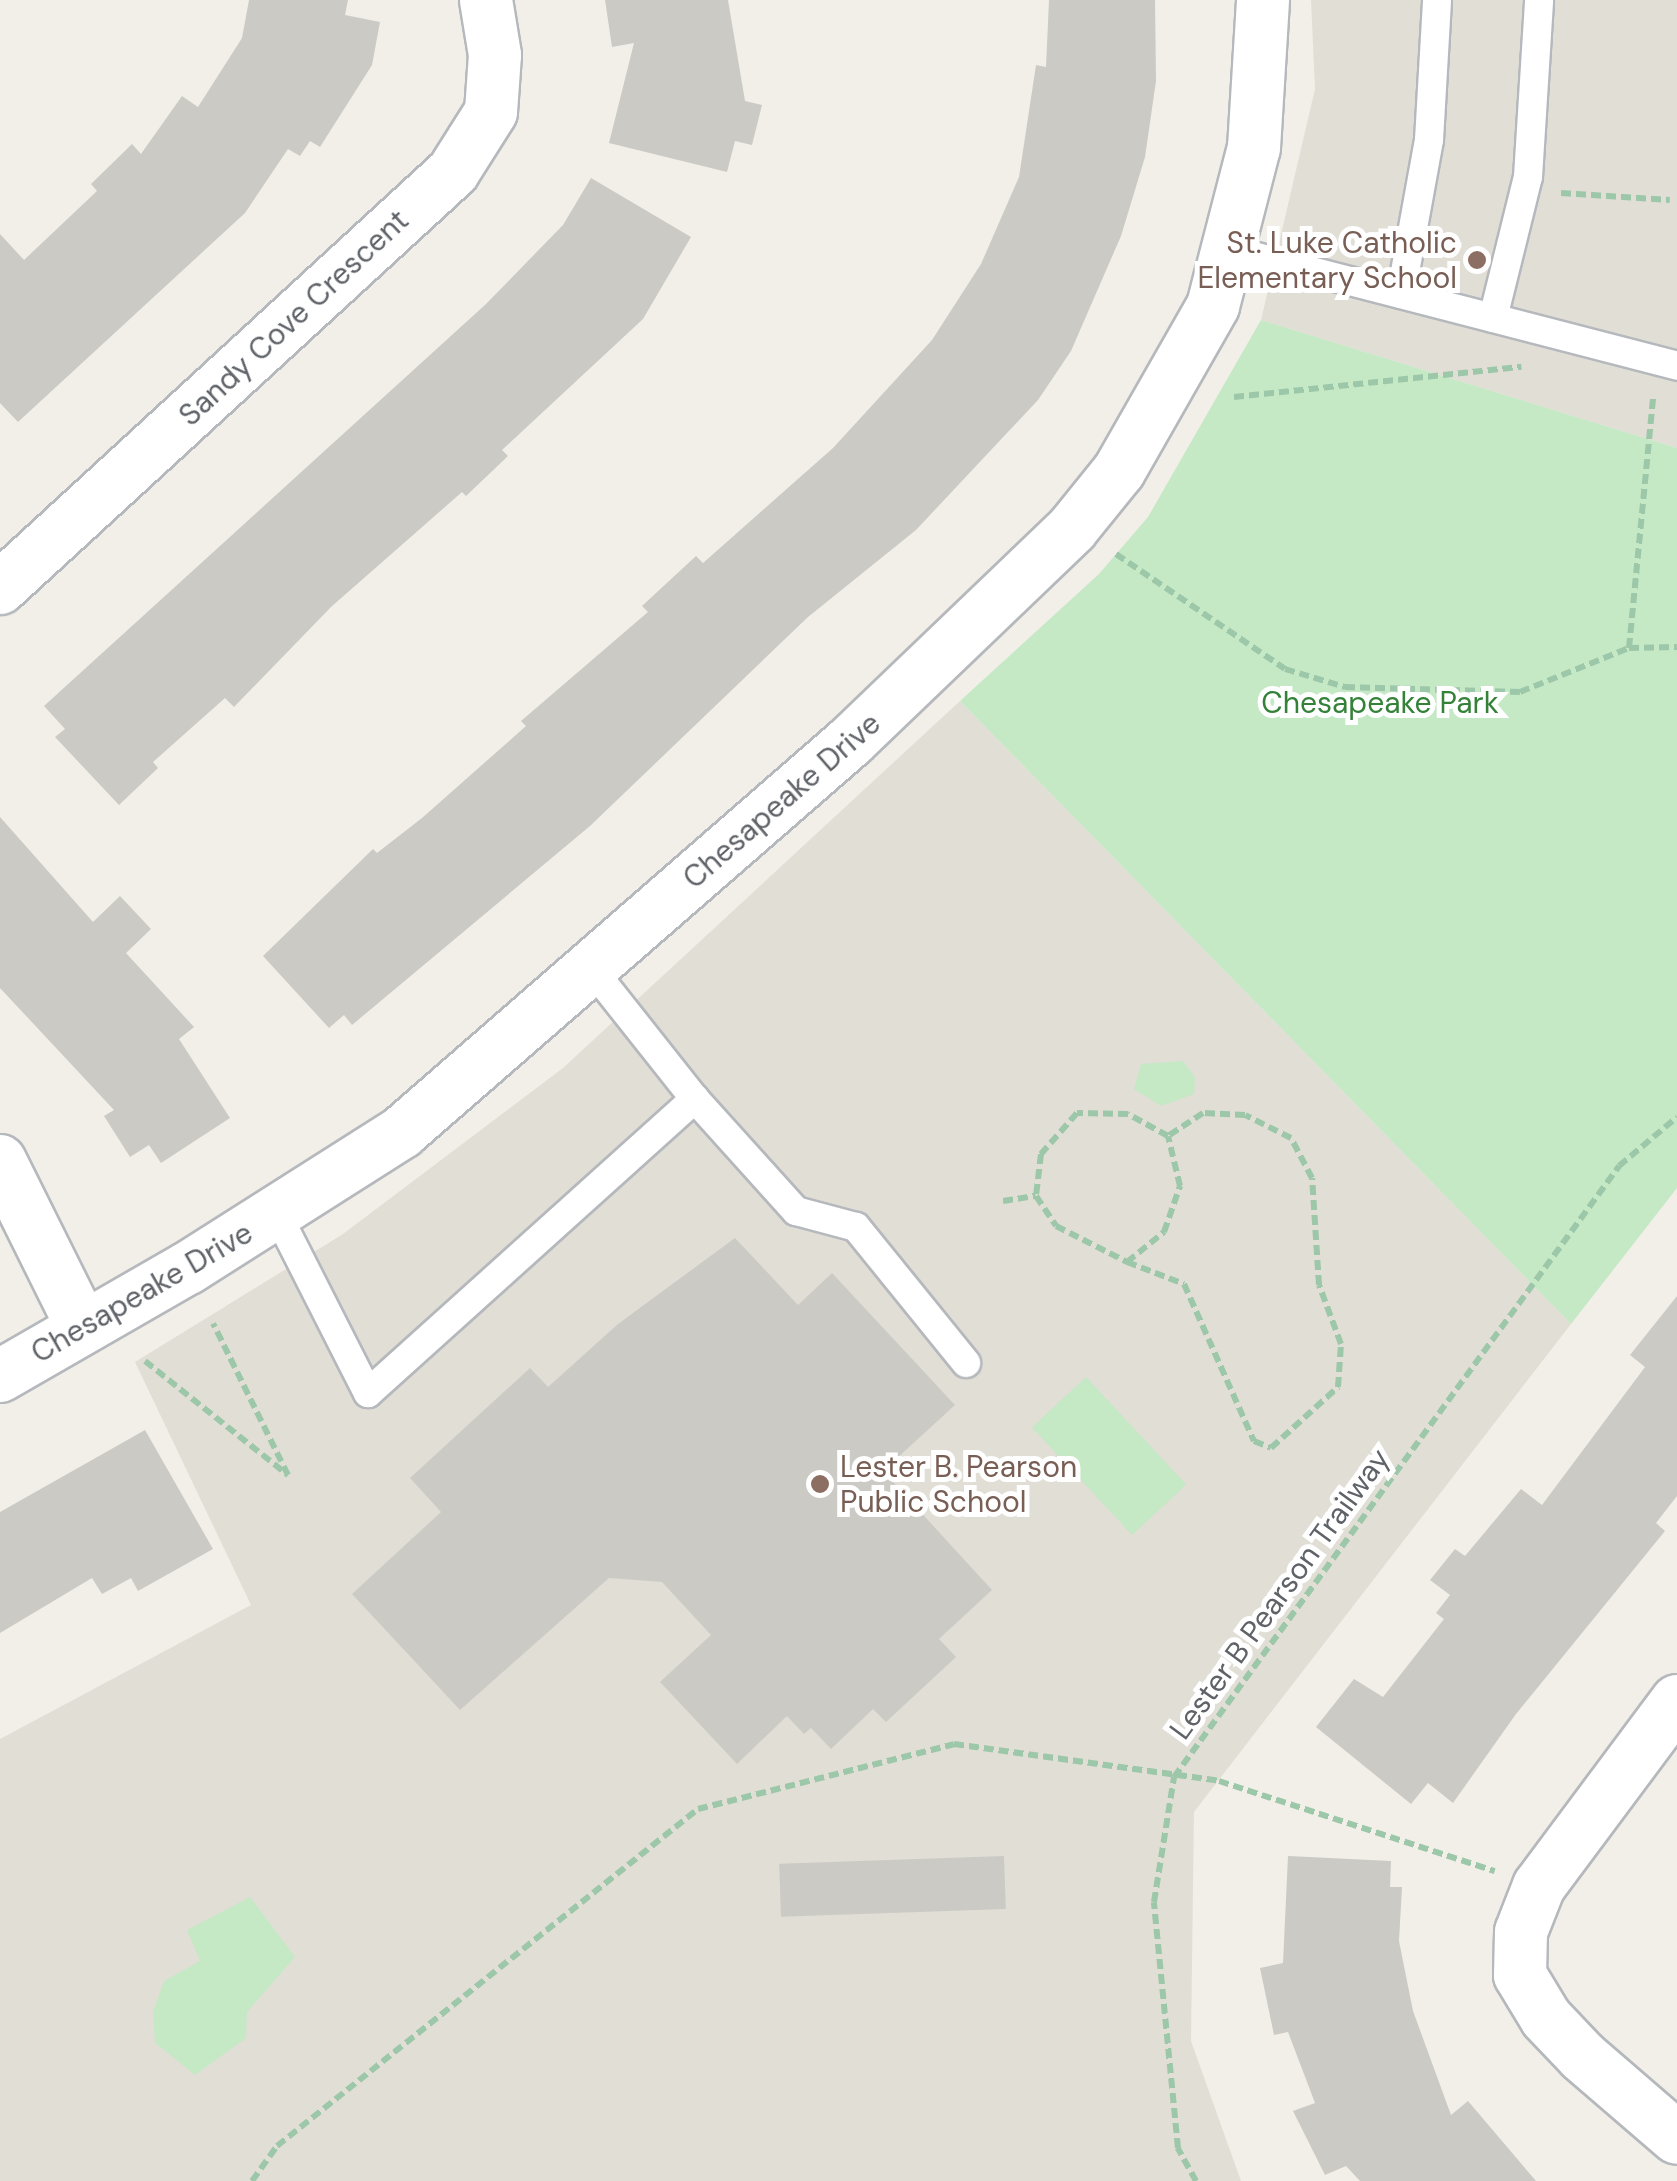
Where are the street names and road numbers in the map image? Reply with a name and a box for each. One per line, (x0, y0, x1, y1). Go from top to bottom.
street label: Sandy Cove Crescent (172, 202, 416, 434)
street label: Chesapeake Drive (676, 706, 888, 896)
street label: Chesapeake Drive (25, 1215, 259, 1371)
street label: Lester B Pearson Trailway (1162, 1442, 1398, 1746)

